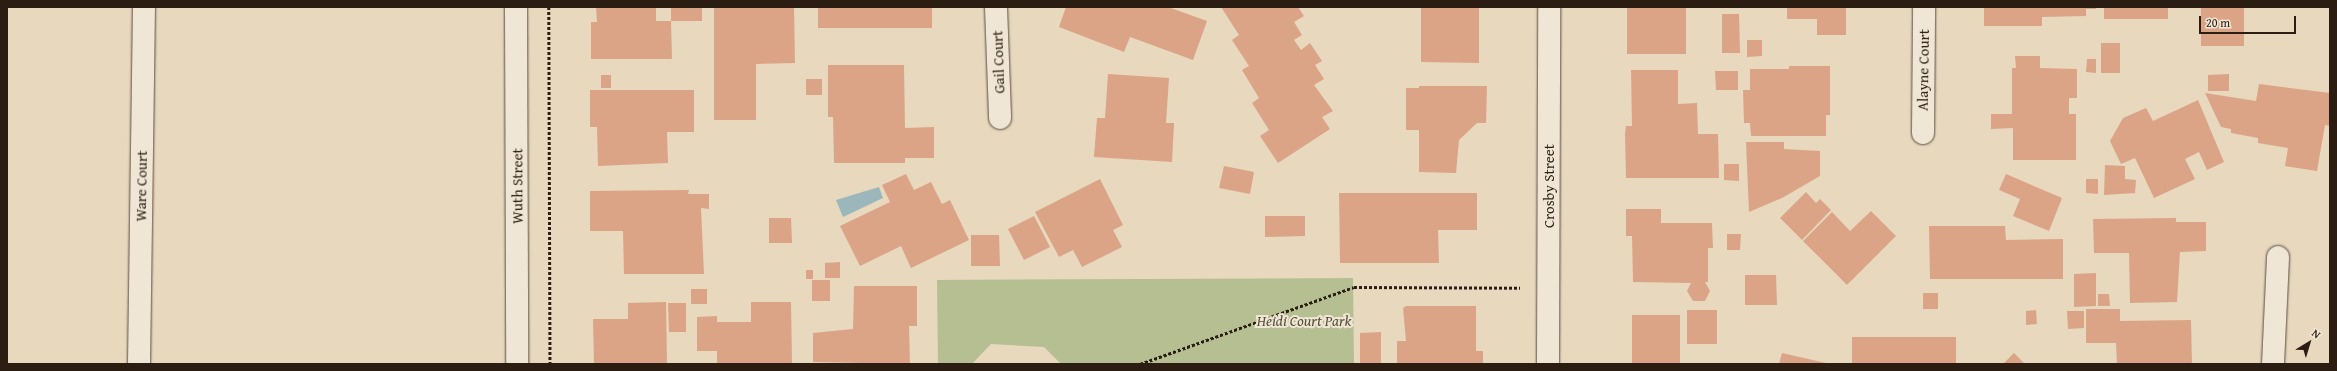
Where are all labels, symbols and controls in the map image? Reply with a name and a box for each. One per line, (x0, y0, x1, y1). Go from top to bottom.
scale bar (2201, 8, 2298, 34)
text: 20 m (2206, 14, 2230, 31)
street label: Alayne Court (1913, 29, 1933, 111)
street label: Gail Court (988, 30, 1008, 94)
street label: Crosby Street (1540, 144, 1558, 228)
street label: Wuth Street (508, 148, 526, 224)
street label: Ware Court (131, 150, 151, 222)
park label: Heidi Court Park (1257, 312, 1351, 330)
north arrow (2289, 323, 2329, 363)
text: N (2309, 325, 2324, 342)

